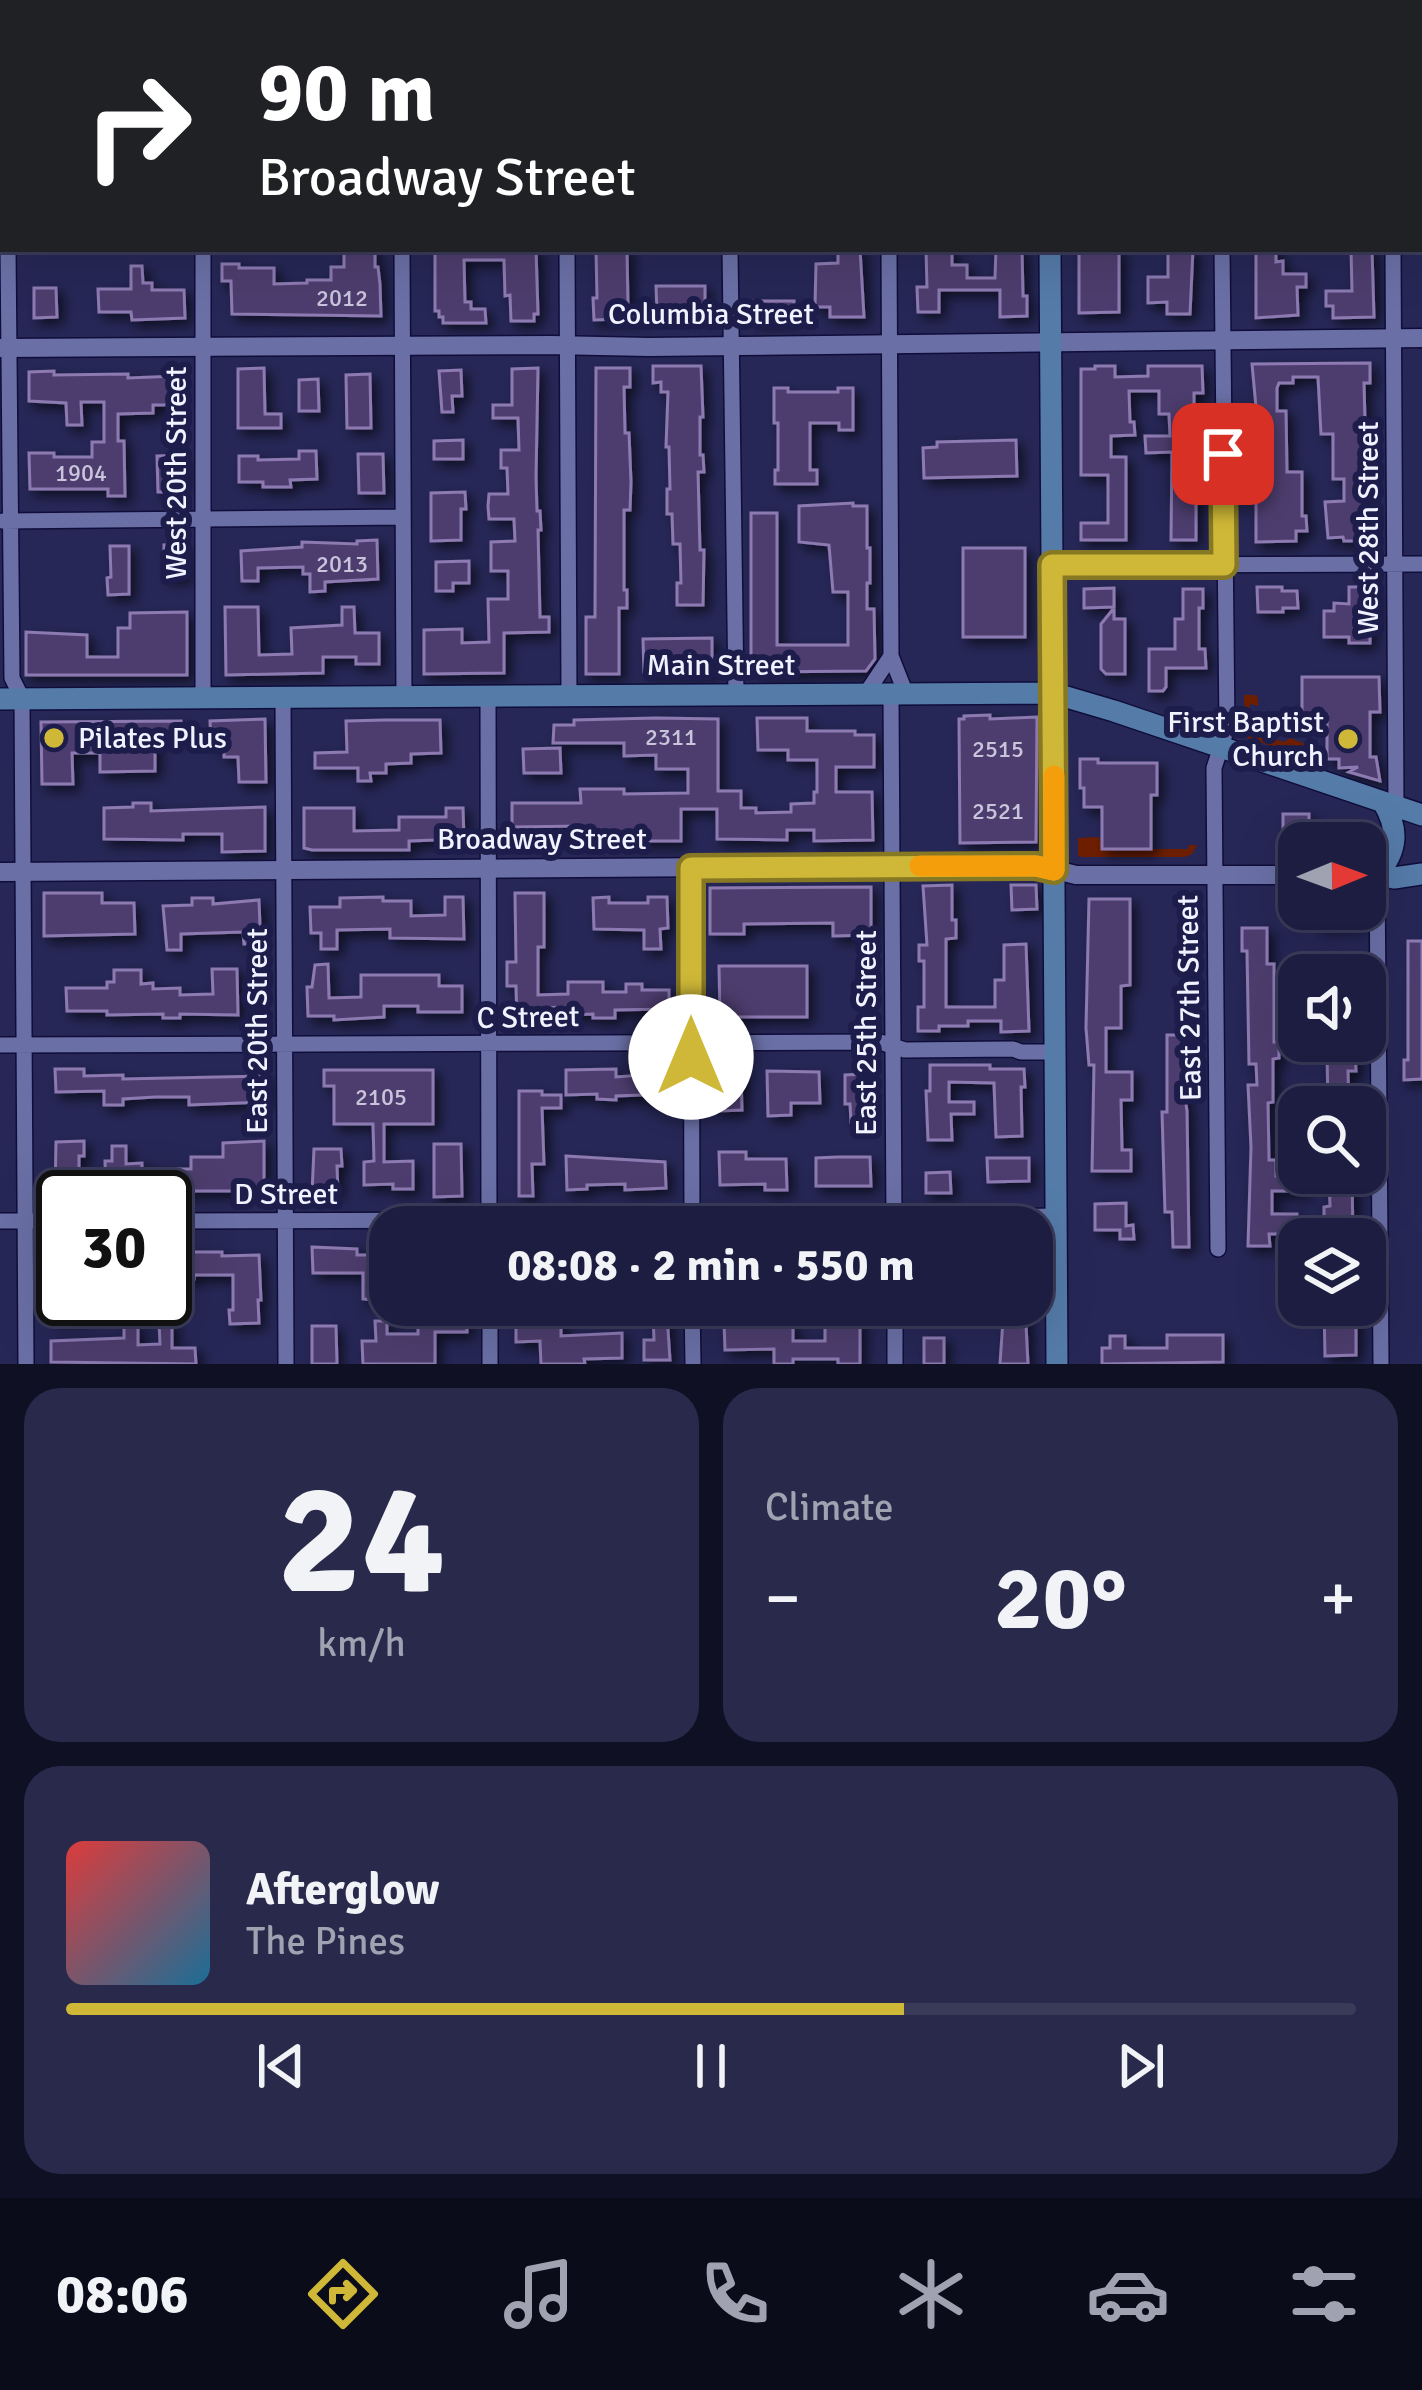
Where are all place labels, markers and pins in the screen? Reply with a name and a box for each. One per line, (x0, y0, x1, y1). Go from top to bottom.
pin (1172, 403, 1274, 505)
place label: First Baptist Church (1167, 704, 1324, 775)
place label: Pilates Plus (78, 720, 227, 757)
marker: Pilates Plus (41, 725, 67, 751)
marker: First Baptist Church (1335, 726, 1361, 752)

